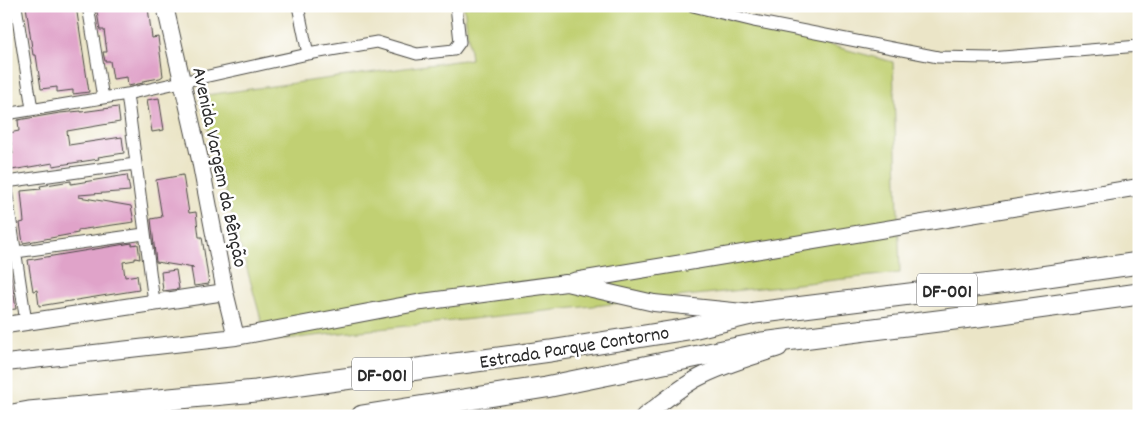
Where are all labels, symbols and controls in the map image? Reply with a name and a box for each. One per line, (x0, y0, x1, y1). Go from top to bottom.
street label: Avenida Vargem da Bênção (183, 65, 253, 270)
road number: DF-001 (917, 274, 977, 306)
street label: Estrada Parque Contorno (478, 320, 671, 378)
road number: DF-001 (352, 358, 412, 390)

